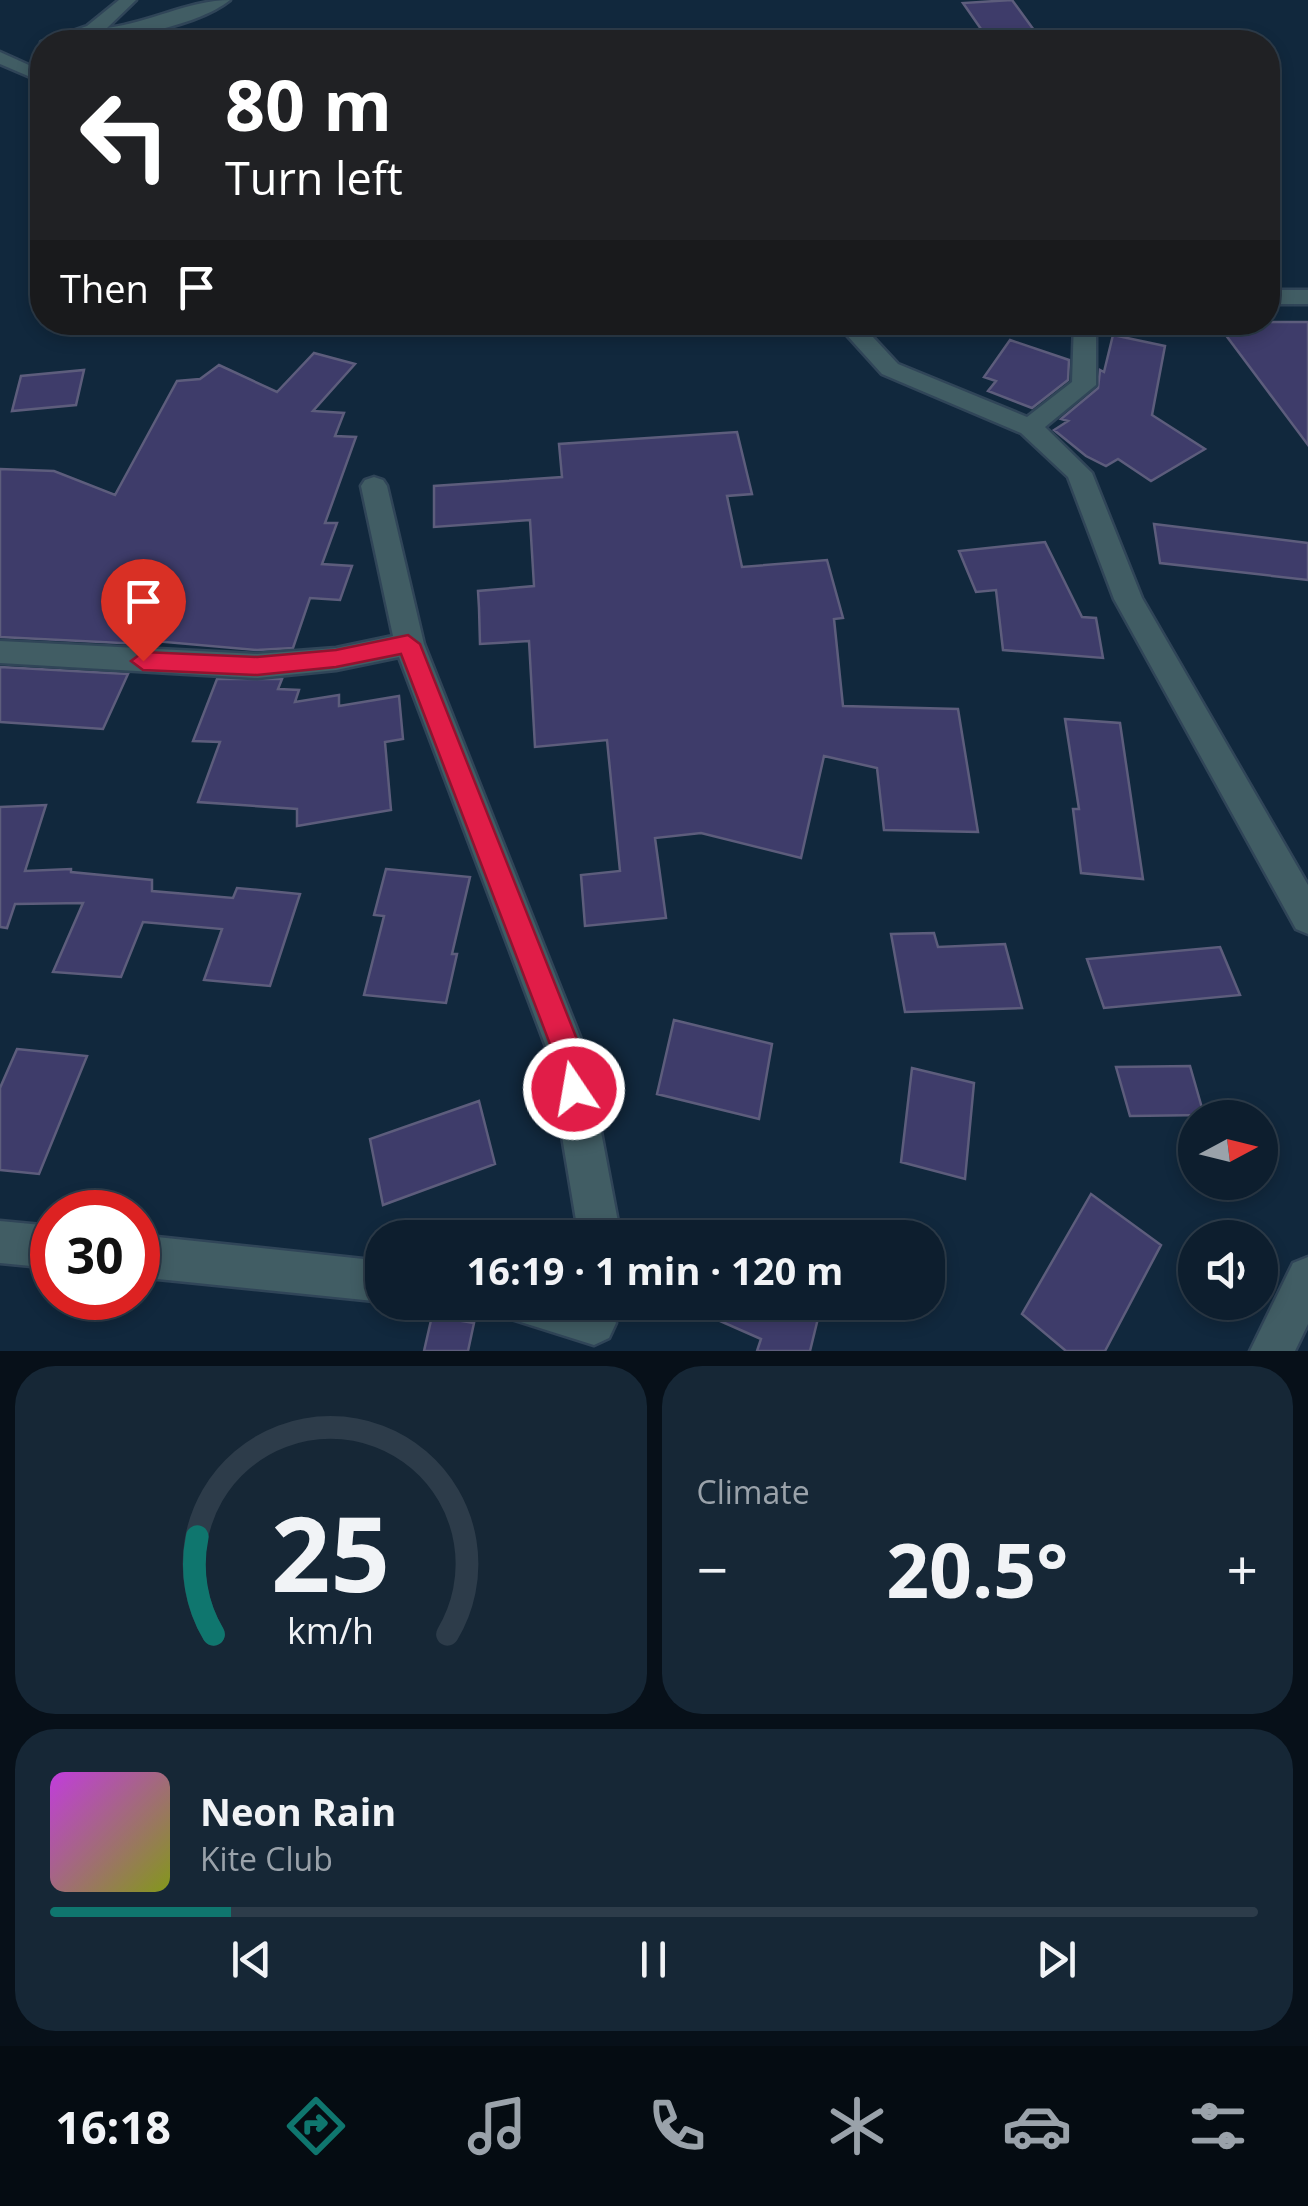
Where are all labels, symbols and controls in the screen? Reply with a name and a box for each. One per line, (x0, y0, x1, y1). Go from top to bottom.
text: 80 m (225, 56, 392, 152)
icon: left (60, 70, 190, 200)
text: Turn left (225, 147, 403, 208)
icon: arrive (169, 260, 224, 315)
text: Then (60, 262, 149, 314)
pin (101, 559, 186, 662)
icon: arrive (116, 574, 171, 629)
position arrow (522, 1037, 626, 1141)
north arrow (1178, 1100, 1278, 1200)
map controls (1178, 1100, 1278, 1320)
speed limit sign: 30 (30, 1190, 160, 1320)
button: sound (1178, 1220, 1278, 1320)
text: 16:19 · 1 min · 120 m (467, 1244, 843, 1296)
text: Climate (697, 1470, 810, 1513)
text: 25 (271, 1481, 390, 1622)
text: 20.5° (886, 1518, 1068, 1620)
text: − (697, 1531, 728, 1606)
text: + (1227, 1531, 1258, 1606)
text: km/h (287, 1606, 374, 1654)
text: Neon Rain (200, 1785, 396, 1837)
text: Kite Club (200, 1837, 333, 1880)
icon: previous (224, 1932, 279, 1987)
icon: pause (626, 1932, 681, 1987)
icon: next (1029, 1932, 1084, 1987)
icon: directions (281, 2091, 351, 2161)
icon: music (462, 2091, 532, 2161)
icon: phone (642, 2091, 712, 2161)
icon: climate (822, 2091, 892, 2161)
icon: car (1002, 2091, 1072, 2161)
icon: filters (1183, 2091, 1253, 2161)
text: 16:18 (55, 2096, 171, 2157)

